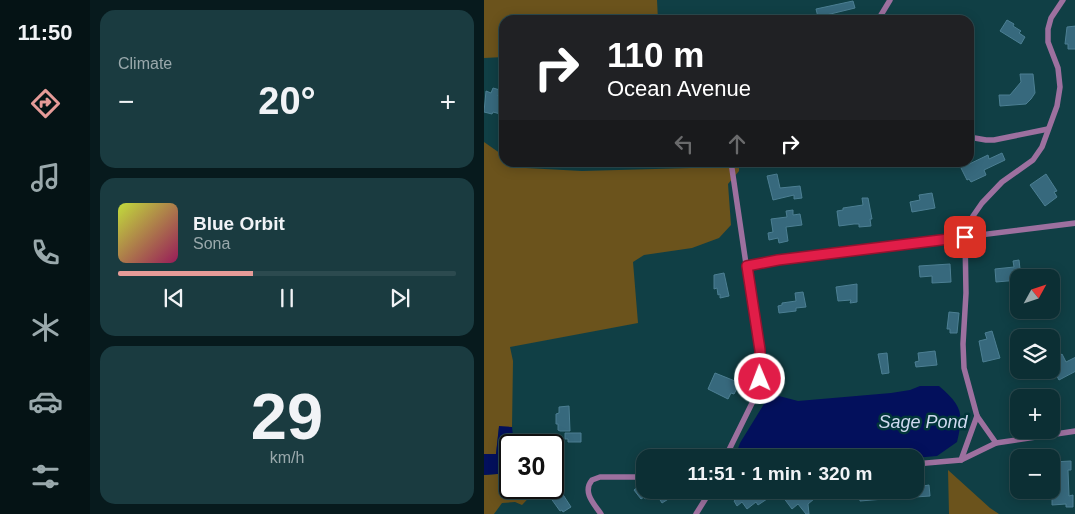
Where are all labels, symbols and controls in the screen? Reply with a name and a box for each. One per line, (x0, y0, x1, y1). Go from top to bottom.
text: 11:50 (17, 20, 73, 45)
icon: right (524, 35, 589, 100)
text: 110 m (607, 35, 704, 74)
text: Climate (118, 55, 172, 72)
text: Ocean Avenue (607, 76, 751, 101)
text: 20° (258, 80, 316, 122)
icon: directions (28, 86, 63, 121)
text: − (118, 86, 134, 117)
text: + (440, 86, 456, 117)
icon: left (670, 130, 698, 158)
icon: ahead (723, 130, 751, 158)
icon: right (776, 130, 804, 158)
icon: music (28, 160, 63, 195)
text: Blue Orbit (193, 213, 285, 234)
pin (944, 216, 986, 258)
icon: arrive (951, 223, 979, 251)
icon: phone (28, 235, 63, 270)
text: Sona (193, 235, 230, 252)
north arrow (1010, 269, 1060, 319)
map controls (1010, 269, 1060, 499)
icon: previous (160, 284, 188, 312)
icon: pause (273, 284, 301, 312)
icon: next (386, 284, 414, 312)
icon: climate (28, 310, 63, 345)
button: layers (1010, 329, 1060, 379)
position arrow (733, 352, 785, 404)
text: 29 (251, 380, 323, 453)
icon: car (28, 384, 63, 419)
button: + (1010, 389, 1060, 439)
water label: Sage Pond (878, 412, 969, 432)
speed limit sign: 30 (499, 434, 564, 499)
text: km/h (270, 449, 304, 466)
button: − (1010, 449, 1060, 499)
icon: filters (28, 459, 63, 494)
text: 11:51 · 1 min · 320 m (688, 463, 872, 484)

